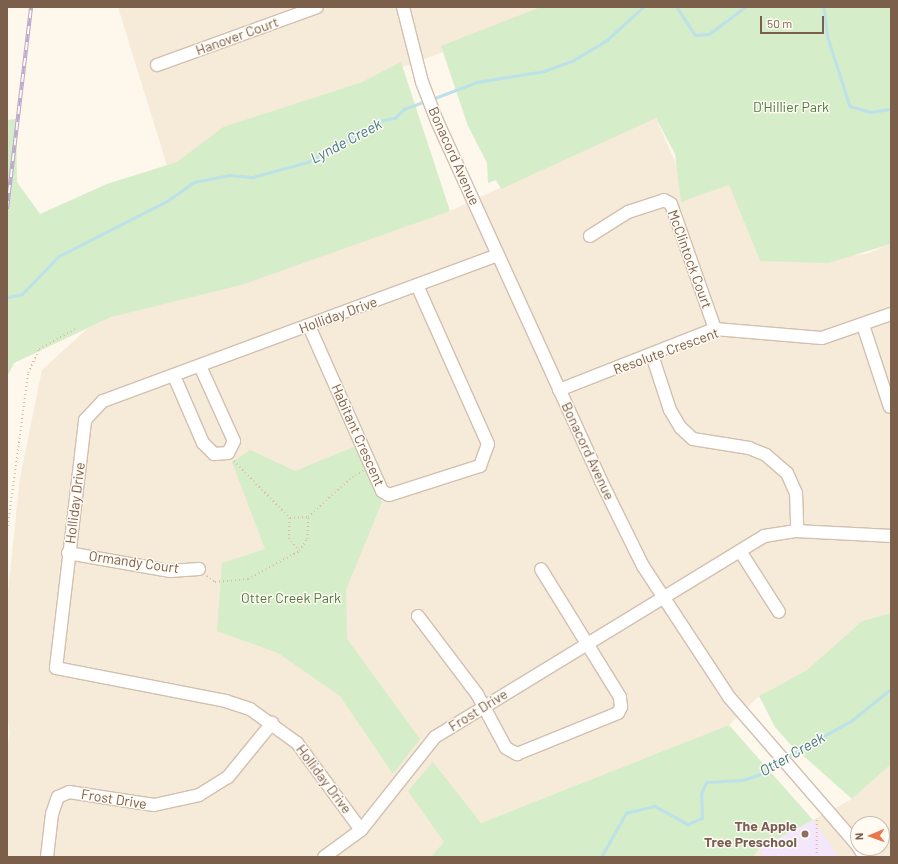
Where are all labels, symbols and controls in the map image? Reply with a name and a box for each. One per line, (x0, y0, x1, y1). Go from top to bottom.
scale bar (762, 8, 826, 34)
street label: Hanover Court (193, 13, 281, 59)
text: 50 m (767, 16, 792, 30)
park label: D'Hillier Park (753, 99, 829, 115)
street label: Bonacord Avenue (425, 104, 483, 208)
water label: Lynde Creek (307, 115, 385, 167)
street label: McClintock Court (664, 207, 716, 311)
street label: Holliday Drive (297, 293, 379, 337)
street label: Resolute Crescent (611, 324, 721, 378)
street label: Habitant Crescent (328, 381, 388, 489)
street label: Bonacord Avenue (558, 399, 618, 503)
street label: Holliday Drive (62, 461, 88, 545)
street label: Ormandy Court (88, 547, 180, 577)
park label: Otter Creek Park (241, 590, 341, 606)
street label: Frost Drive (445, 685, 511, 735)
water label: Otter Creek (756, 728, 828, 780)
street label: Holliday Drive (293, 741, 355, 817)
street label: Frost Drive (80, 786, 148, 812)
north arrow (850, 816, 890, 856)
place label: The Apple Tree Preschool (704, 818, 797, 850)
marker: The Apple Tree Preschool (800, 829, 810, 839)
text: N (852, 833, 865, 840)

